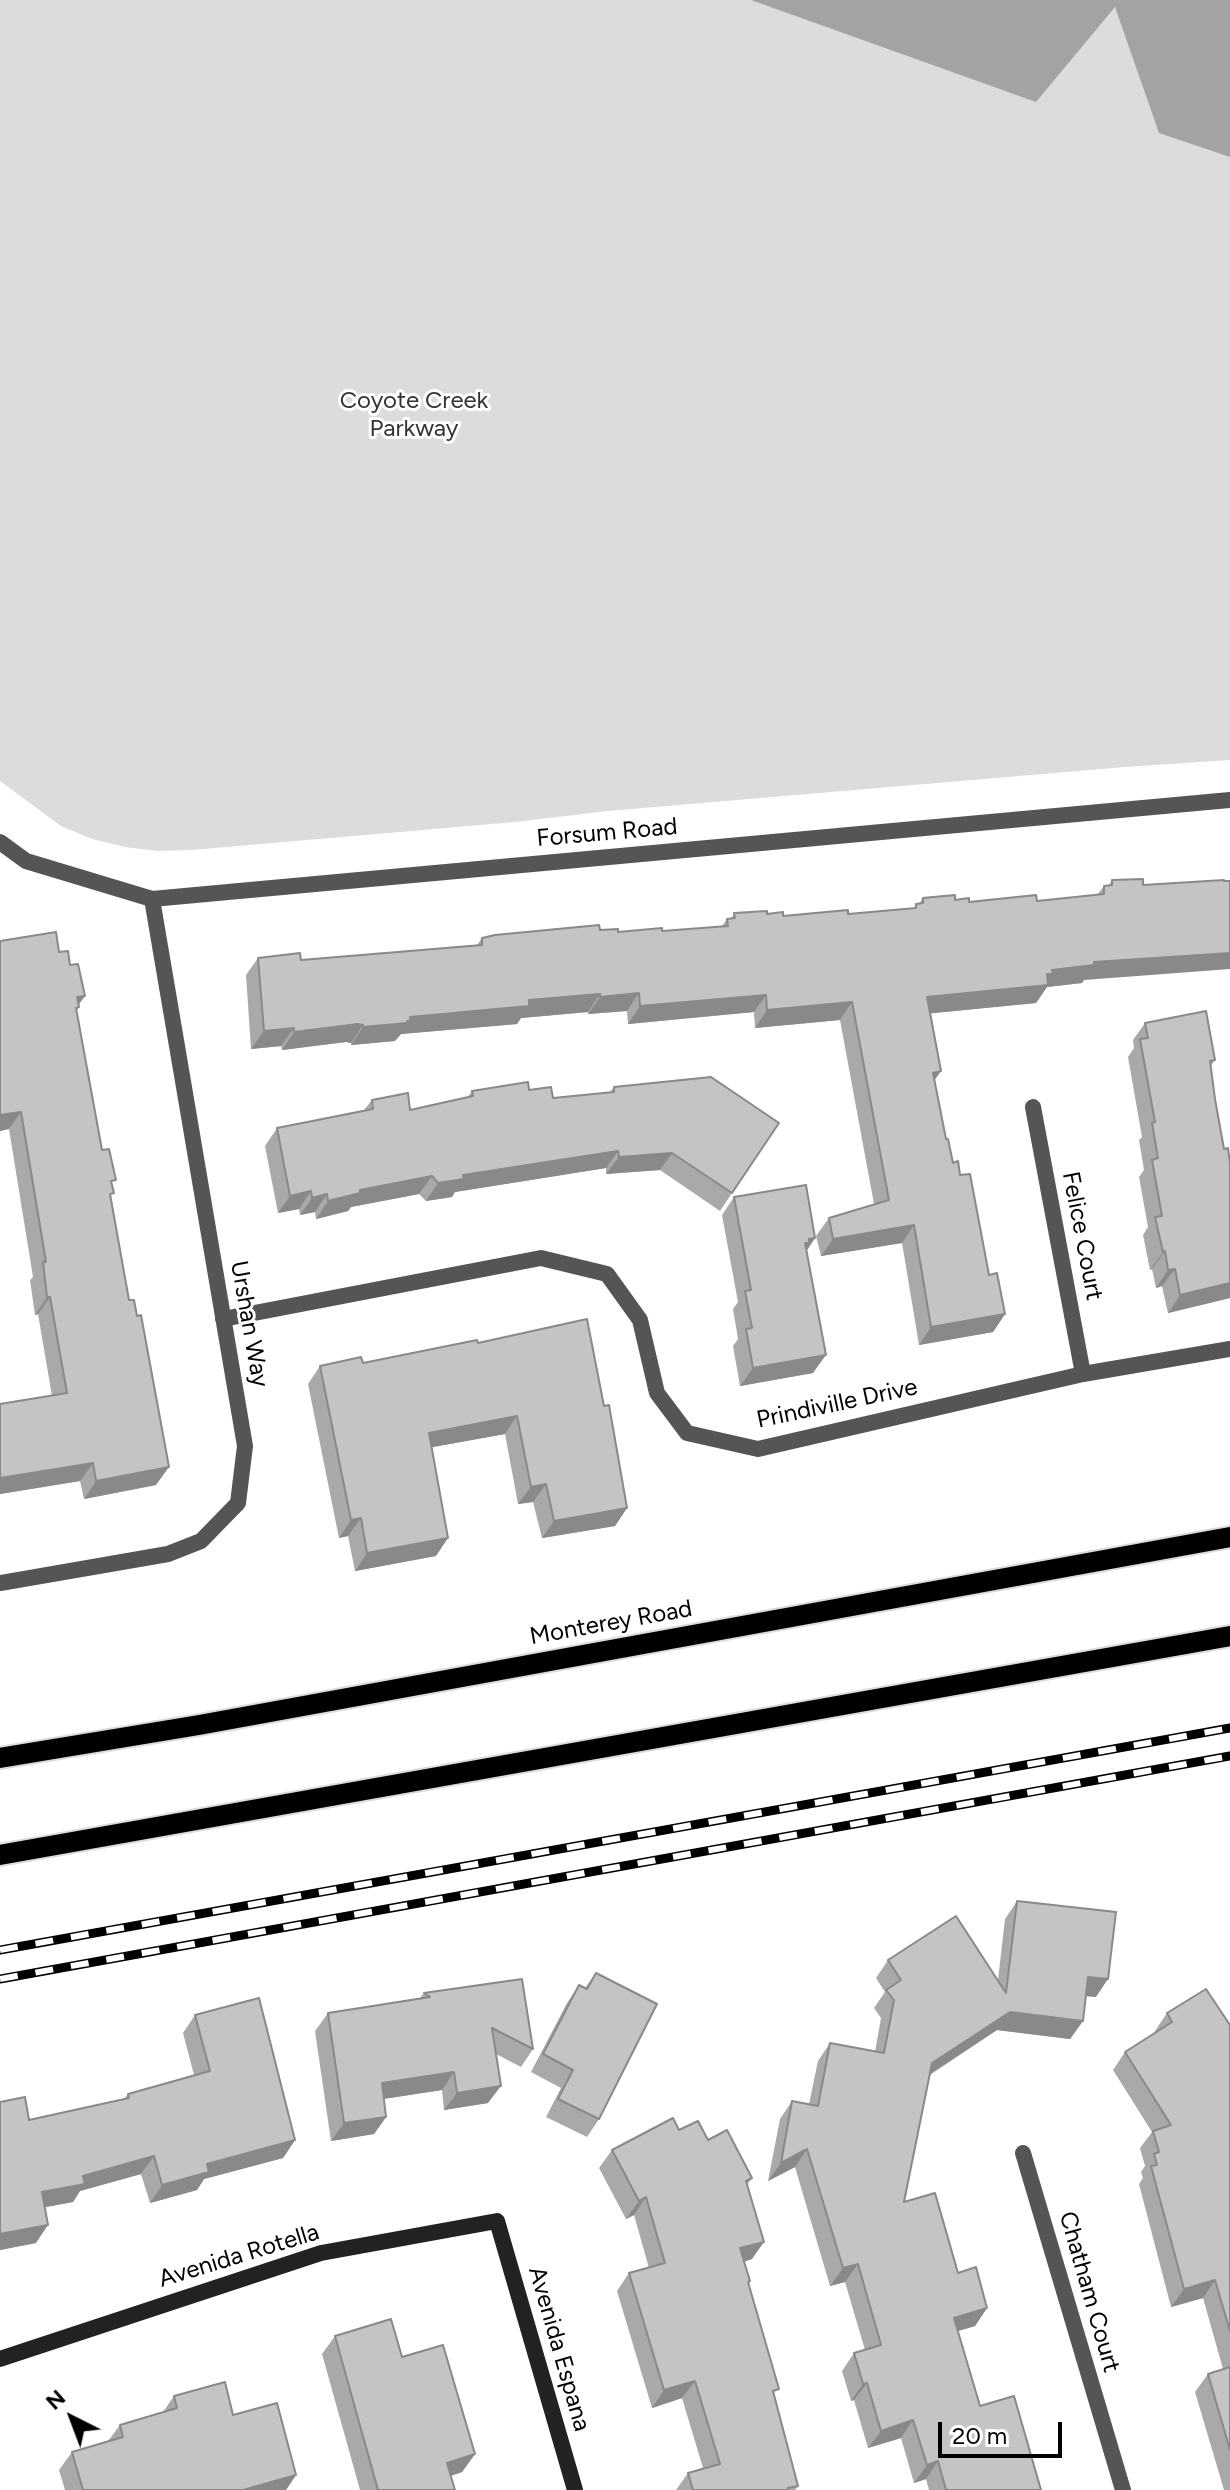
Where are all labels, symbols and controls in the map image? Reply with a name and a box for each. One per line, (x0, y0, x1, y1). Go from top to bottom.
park label: Coyote Creek Parkway (340, 387, 488, 443)
street label: Forsum Road (535, 813, 679, 853)
street label: Felice Court (1055, 1169, 1109, 1303)
street label: Urshan Way (224, 1258, 274, 1390)
street label: Prindiville Drive (754, 1373, 920, 1435)
street label: Monterey Road (528, 1595, 694, 1651)
street label: Chatham Court (1052, 2208, 1126, 2376)
street label: Avenida Rotella (155, 2218, 323, 2294)
street label: Avenida Espana (522, 2263, 596, 2435)
north arrow (32, 2378, 112, 2458)
text: N (40, 2384, 71, 2416)
scale bar (942, 2406, 1066, 2456)
text: 20 m (952, 2421, 1007, 2450)

